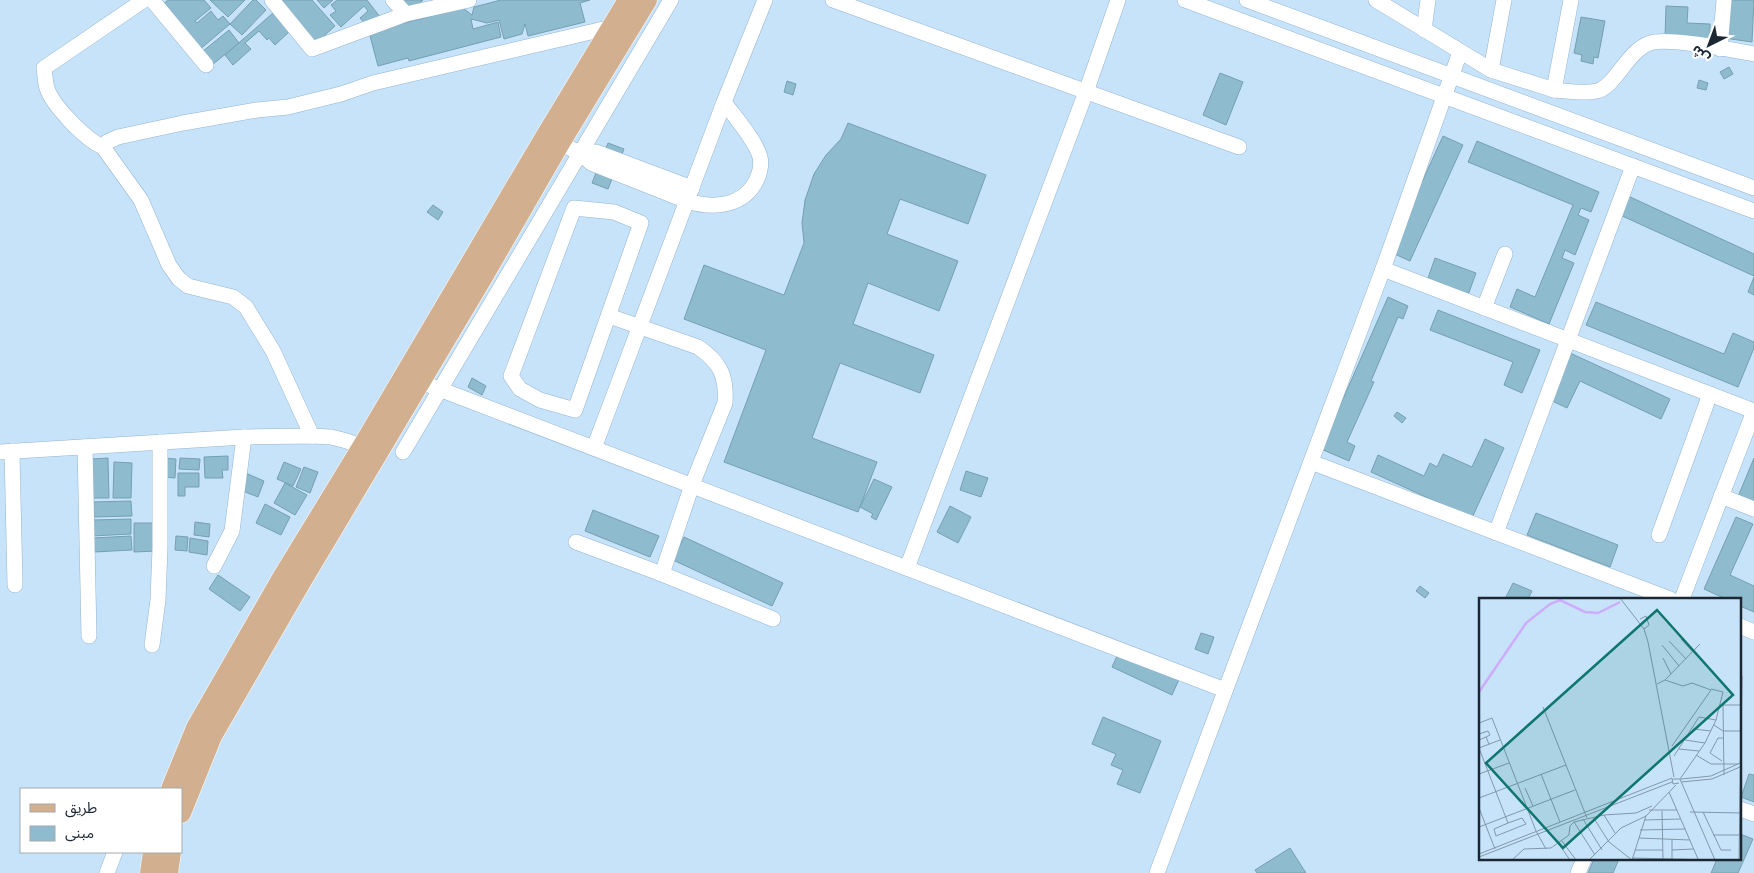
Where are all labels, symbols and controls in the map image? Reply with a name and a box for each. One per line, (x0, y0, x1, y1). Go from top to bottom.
north arrow (1684, 20, 1734, 70)
text: ش (1686, 41, 1714, 69)
inset map (1479, 598, 1742, 860)
legend (20, 788, 182, 853)
text: طريق (65, 796, 97, 819)
text: مبنى (65, 821, 94, 844)

